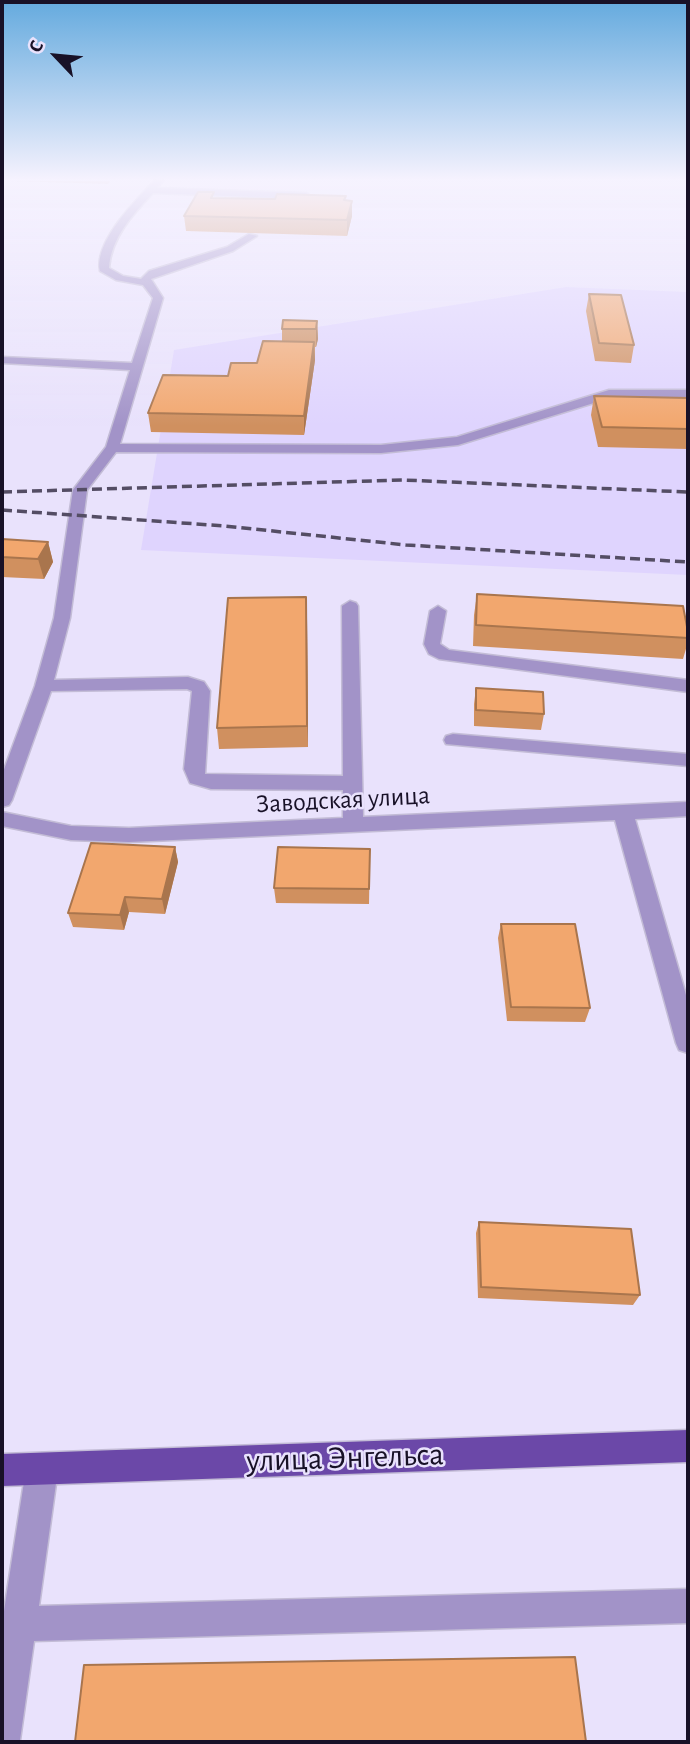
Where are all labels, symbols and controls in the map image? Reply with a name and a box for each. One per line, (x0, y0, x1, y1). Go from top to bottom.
north arrow (21, 21, 91, 91)
text: С (26, 38, 48, 55)
street label: Заводская улица (255, 780, 431, 820)
street label: улица Энгельса (246, 1435, 444, 1481)

